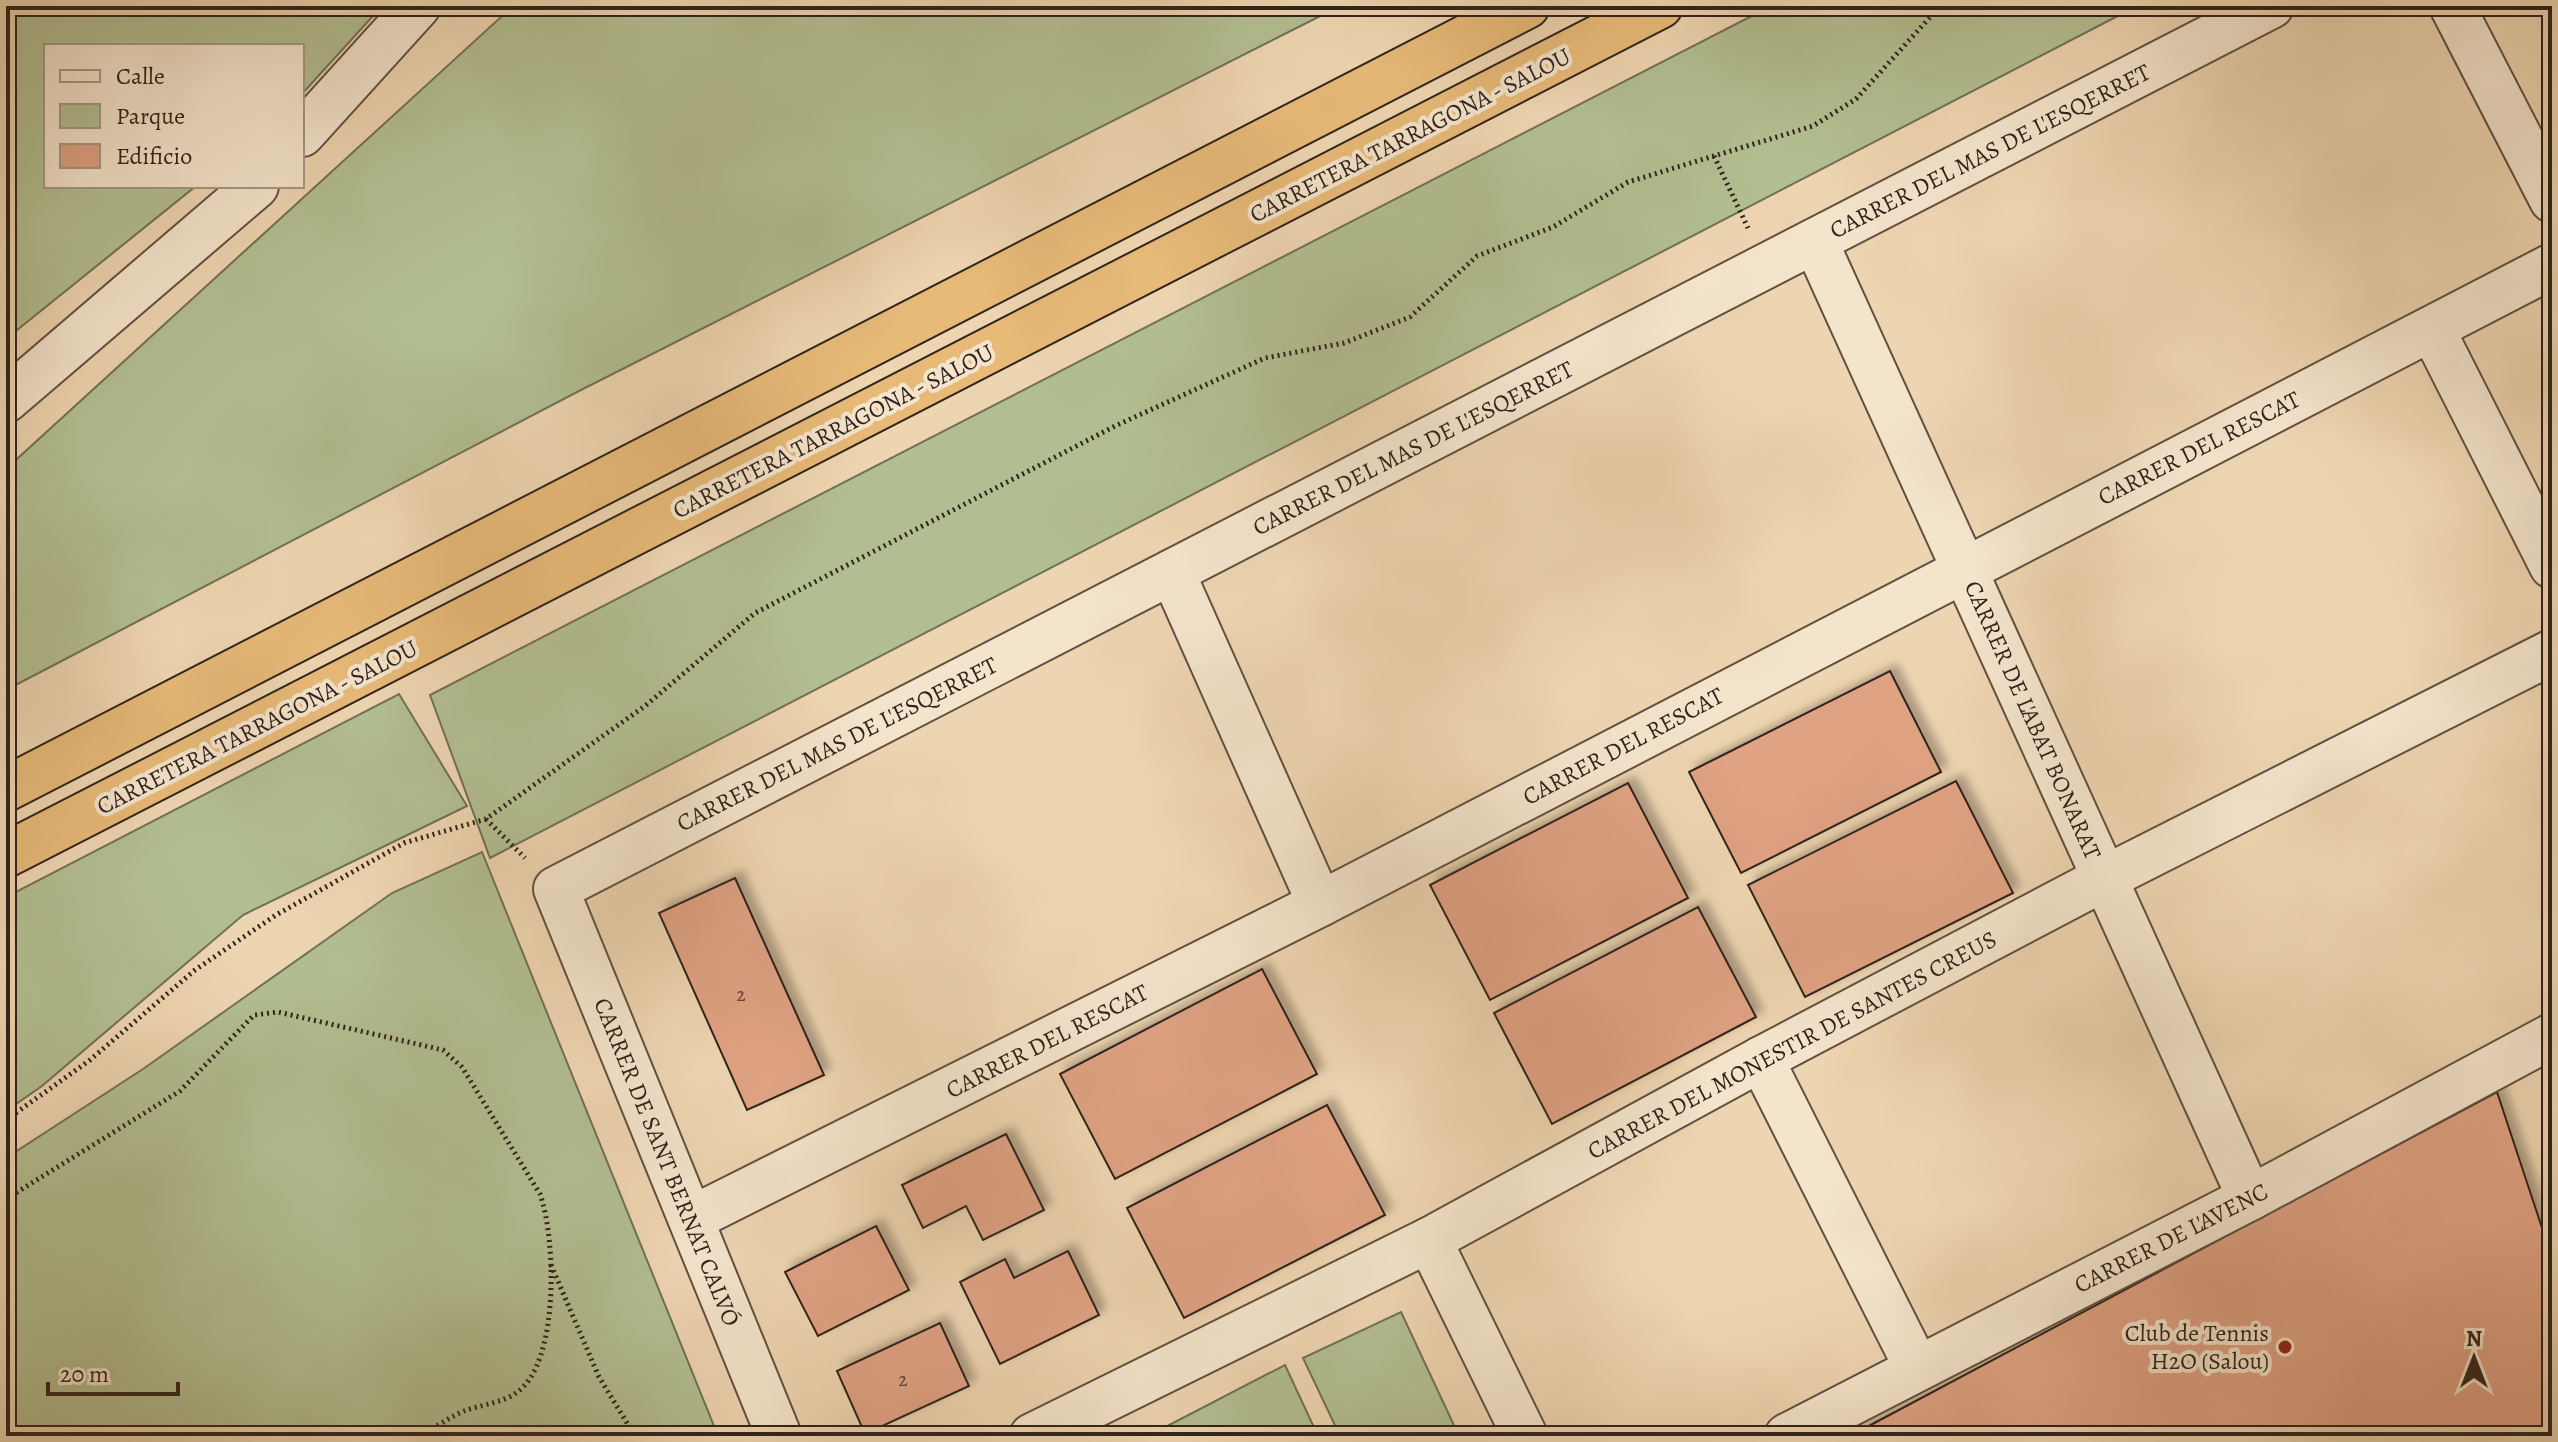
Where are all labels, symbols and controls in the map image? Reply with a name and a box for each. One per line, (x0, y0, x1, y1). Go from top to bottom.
street label: CARRETERA TARRAGONA - SALOU (1244, 40, 1576, 230)
legend (44, 44, 304, 188)
street label: CARRER DEL MAS DE L'ESQERRET (1824, 56, 2156, 246)
text: Calle (116, 60, 165, 92)
text: Parque (116, 100, 185, 132)
text: Edificio (116, 140, 192, 172)
street label: CARRETERA TARRAGONA - SALOU (667, 336, 999, 526)
street label: CARRER DEL MAS DE L'ESQERRET (1247, 353, 1579, 543)
street label: CARRER DEL RESCAT (2092, 383, 2306, 513)
street label: CARRER DE L'ABAT BONARAT (1957, 575, 2109, 865)
street label: CARRETERA TARRAGONA - SALOU (91, 632, 423, 822)
street label: CARRER DEL MAS DE L'ESQERRET (671, 649, 1003, 839)
street label: CARRER DEL RESCAT (1517, 680, 1729, 812)
street label: CARRER DEL MONESTIR DE SANTES CREUS (1582, 923, 2002, 1167)
street label: CARRER DEL RESCAT (940, 976, 1154, 1106)
house number: 2 (736, 981, 746, 1008)
street label: CARRER DE SANT BERNAT CALVÓ (586, 993, 748, 1331)
street label: CARRER DE L'AVENC (2069, 1175, 2273, 1301)
place label: Club de Tennis H2O (Salou) (2125, 1317, 2269, 1377)
north arrow (2434, 1318, 2514, 1398)
text: N (2466, 1324, 2482, 1354)
marker: Club de Tennis H2O (Salou) (2276, 1338, 2294, 1356)
scale bar (48, 1346, 178, 1396)
text: 20 m (60, 1358, 109, 1390)
house number: 2 (898, 1366, 908, 1393)

